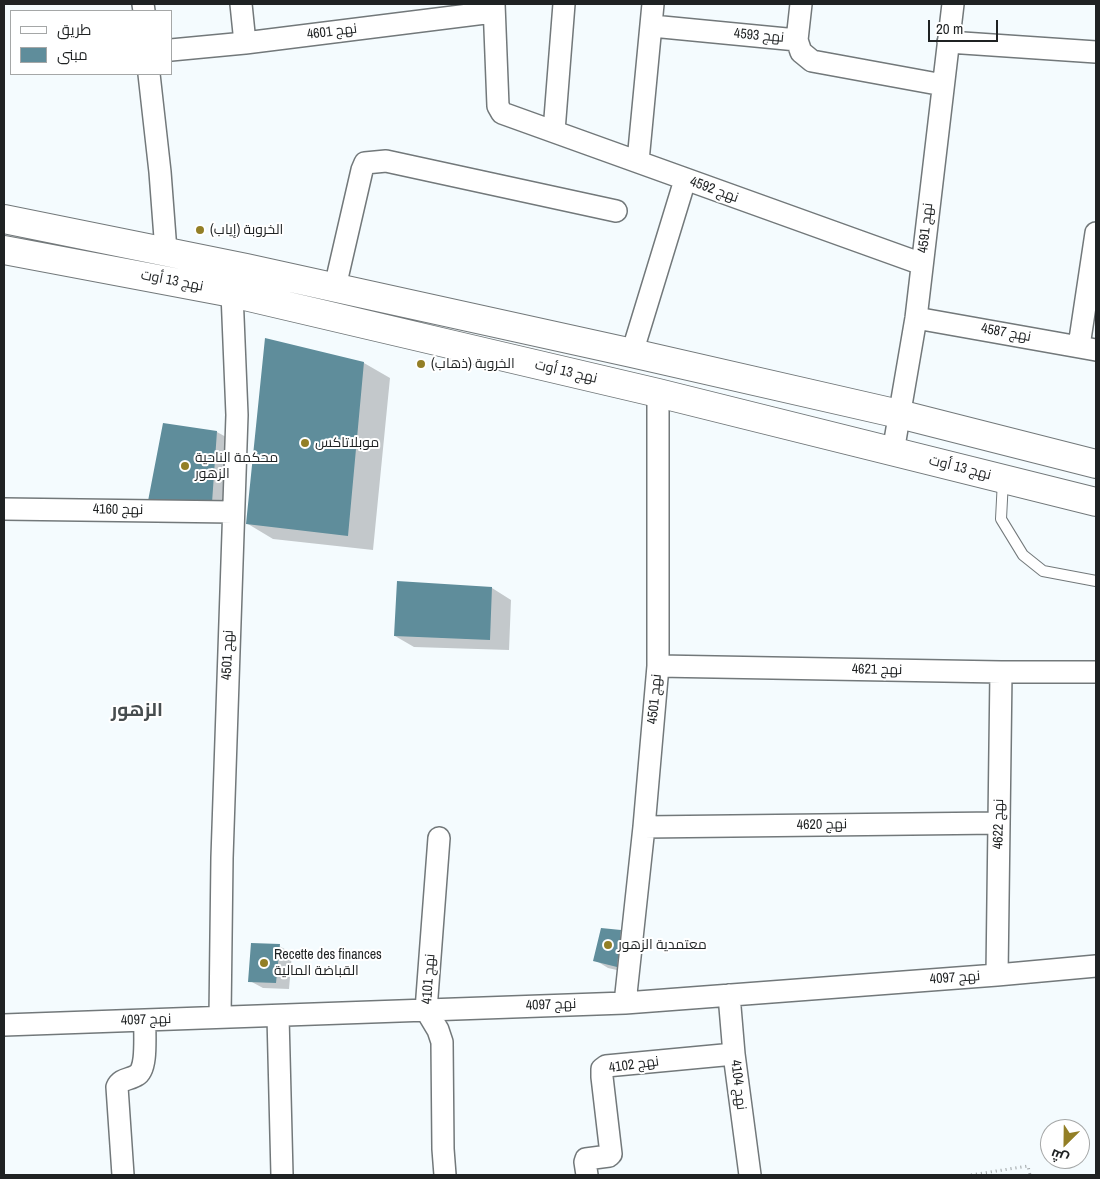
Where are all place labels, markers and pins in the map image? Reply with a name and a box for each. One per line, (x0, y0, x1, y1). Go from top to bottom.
place label: الخروبة (إياب) (210, 222, 283, 238)
marker: الخروبة (إياب) (194, 224, 206, 236)
place label: الخروبة (ذهاب) (431, 356, 515, 372)
marker: الخروبة (ذهاب) (415, 358, 427, 370)
place label: موبلاتاكس (315, 435, 379, 451)
marker: موبلاتاكس (299, 437, 311, 449)
place label: محكمة الناحية الزهور (195, 450, 278, 482)
marker: محكمة الناحية الزهور (179, 460, 191, 472)
place label: معتمدية الزهور (618, 937, 707, 953)
marker: معتمدية الزهور (602, 939, 614, 951)
place label: Recette des finances القباضة المالية (274, 947, 382, 980)
marker: Recette des finances القباضة المالية (258, 957, 270, 969)

